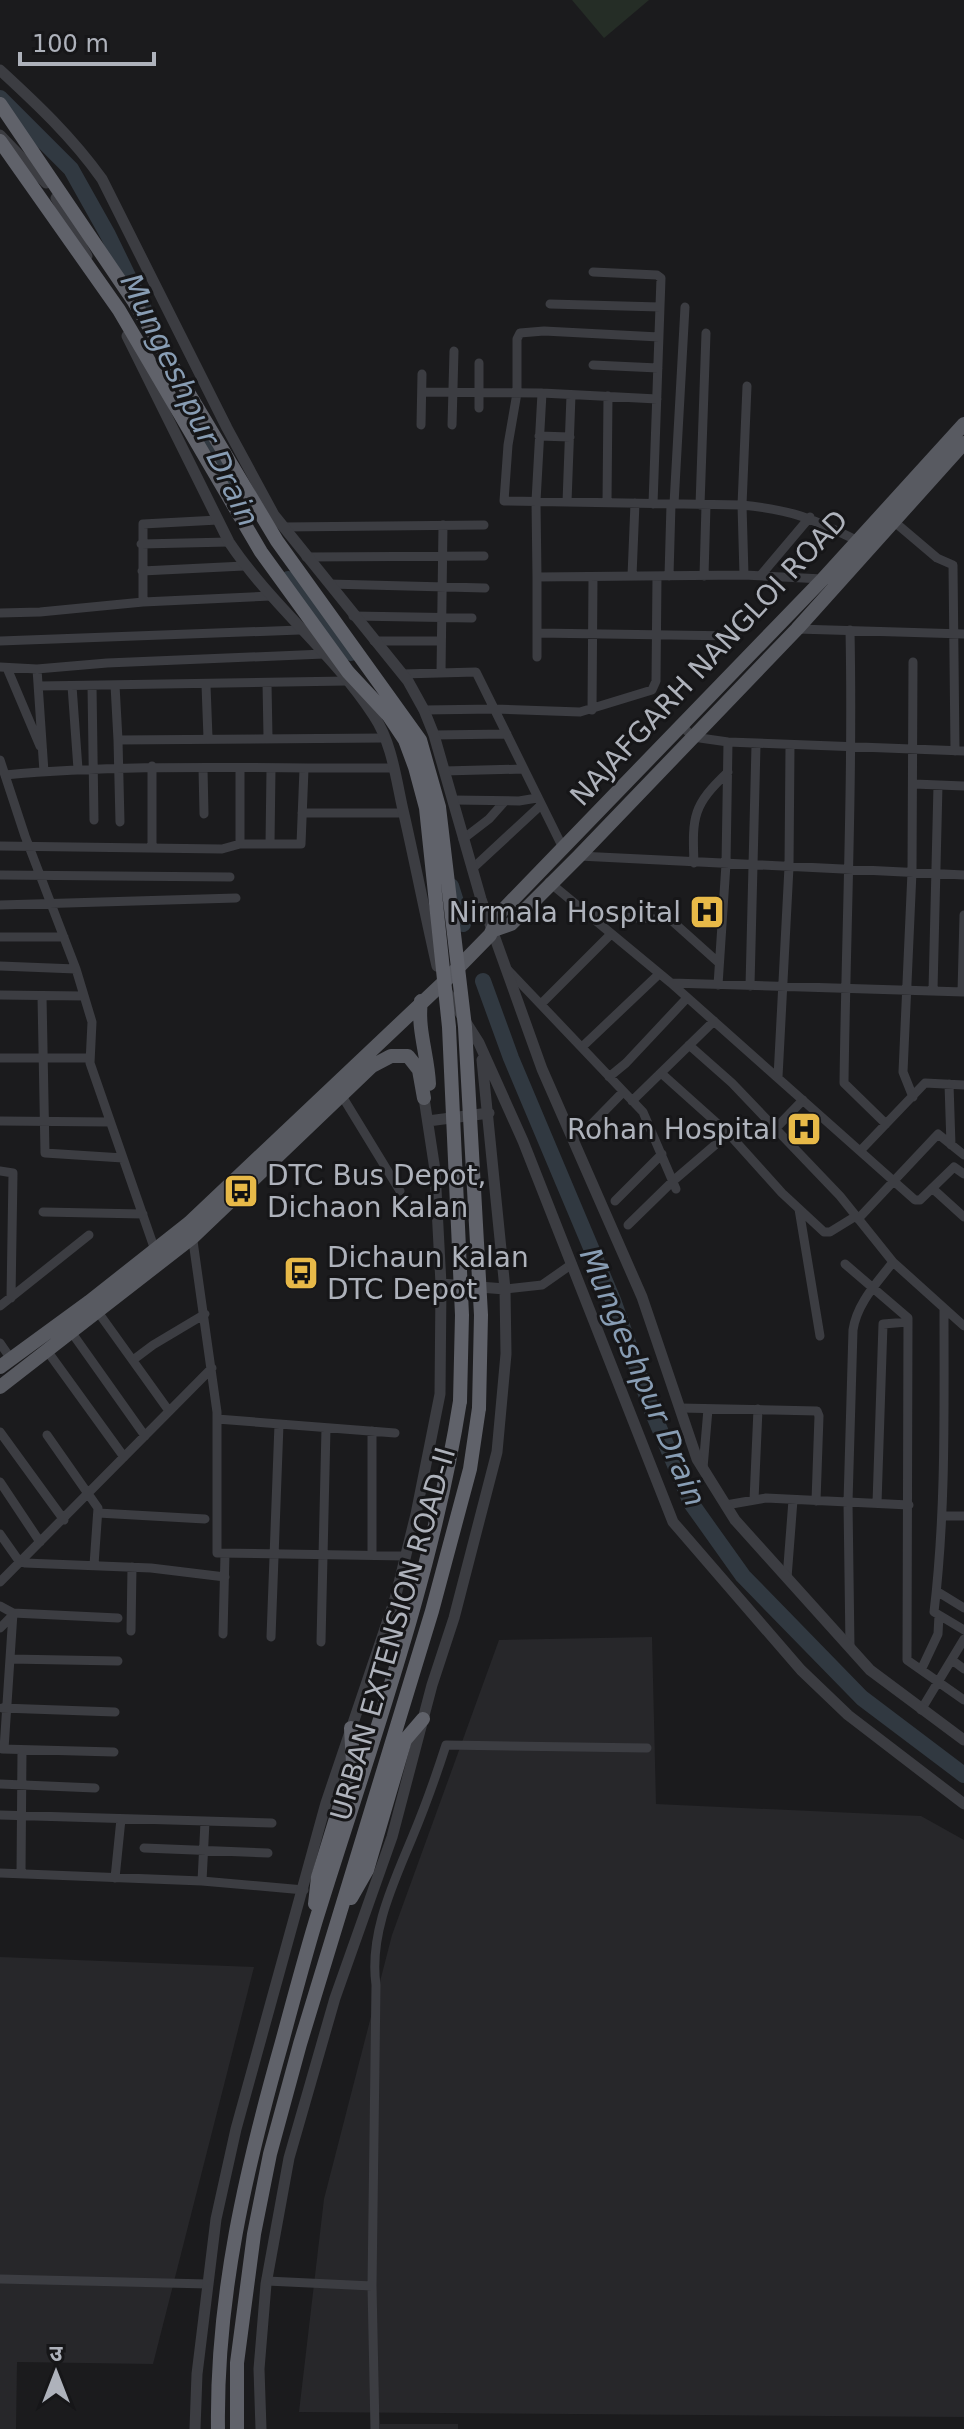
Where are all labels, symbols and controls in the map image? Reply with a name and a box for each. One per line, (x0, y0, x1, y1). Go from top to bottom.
scale bar (20, 16, 154, 66)
text: 100 m (32, 30, 109, 58)
water label: Mungeshpur Drain (114, 268, 266, 532)
street label: NAJAFGARH NANGLOI ROAD (563, 504, 855, 812)
hospital icon: Nirmala Hospital (688, 893, 726, 931)
place label: Nirmala Hospital (449, 896, 681, 929)
hospital icon: Rohan Hospital (785, 1110, 823, 1148)
place label: Rohan Hospital (567, 1113, 778, 1146)
place label: DTC Bus Depot, Dichaon Kalan (267, 1159, 487, 1224)
bus stop icon: DTC Bus Depot, Dichaon Kalan (222, 1172, 260, 1210)
place label: Dichaun Kalan DTC Depot (327, 1241, 529, 1306)
water label: Mungeshpur Drain (573, 1243, 713, 1511)
bus stop icon: Dichaun Kalan DTC Depot (282, 1254, 320, 1292)
street label: URBAN EXTENSION ROAD-II (324, 1444, 462, 1824)
north arrow (16, 2333, 96, 2413)
text: उ (50, 2341, 64, 2366)

